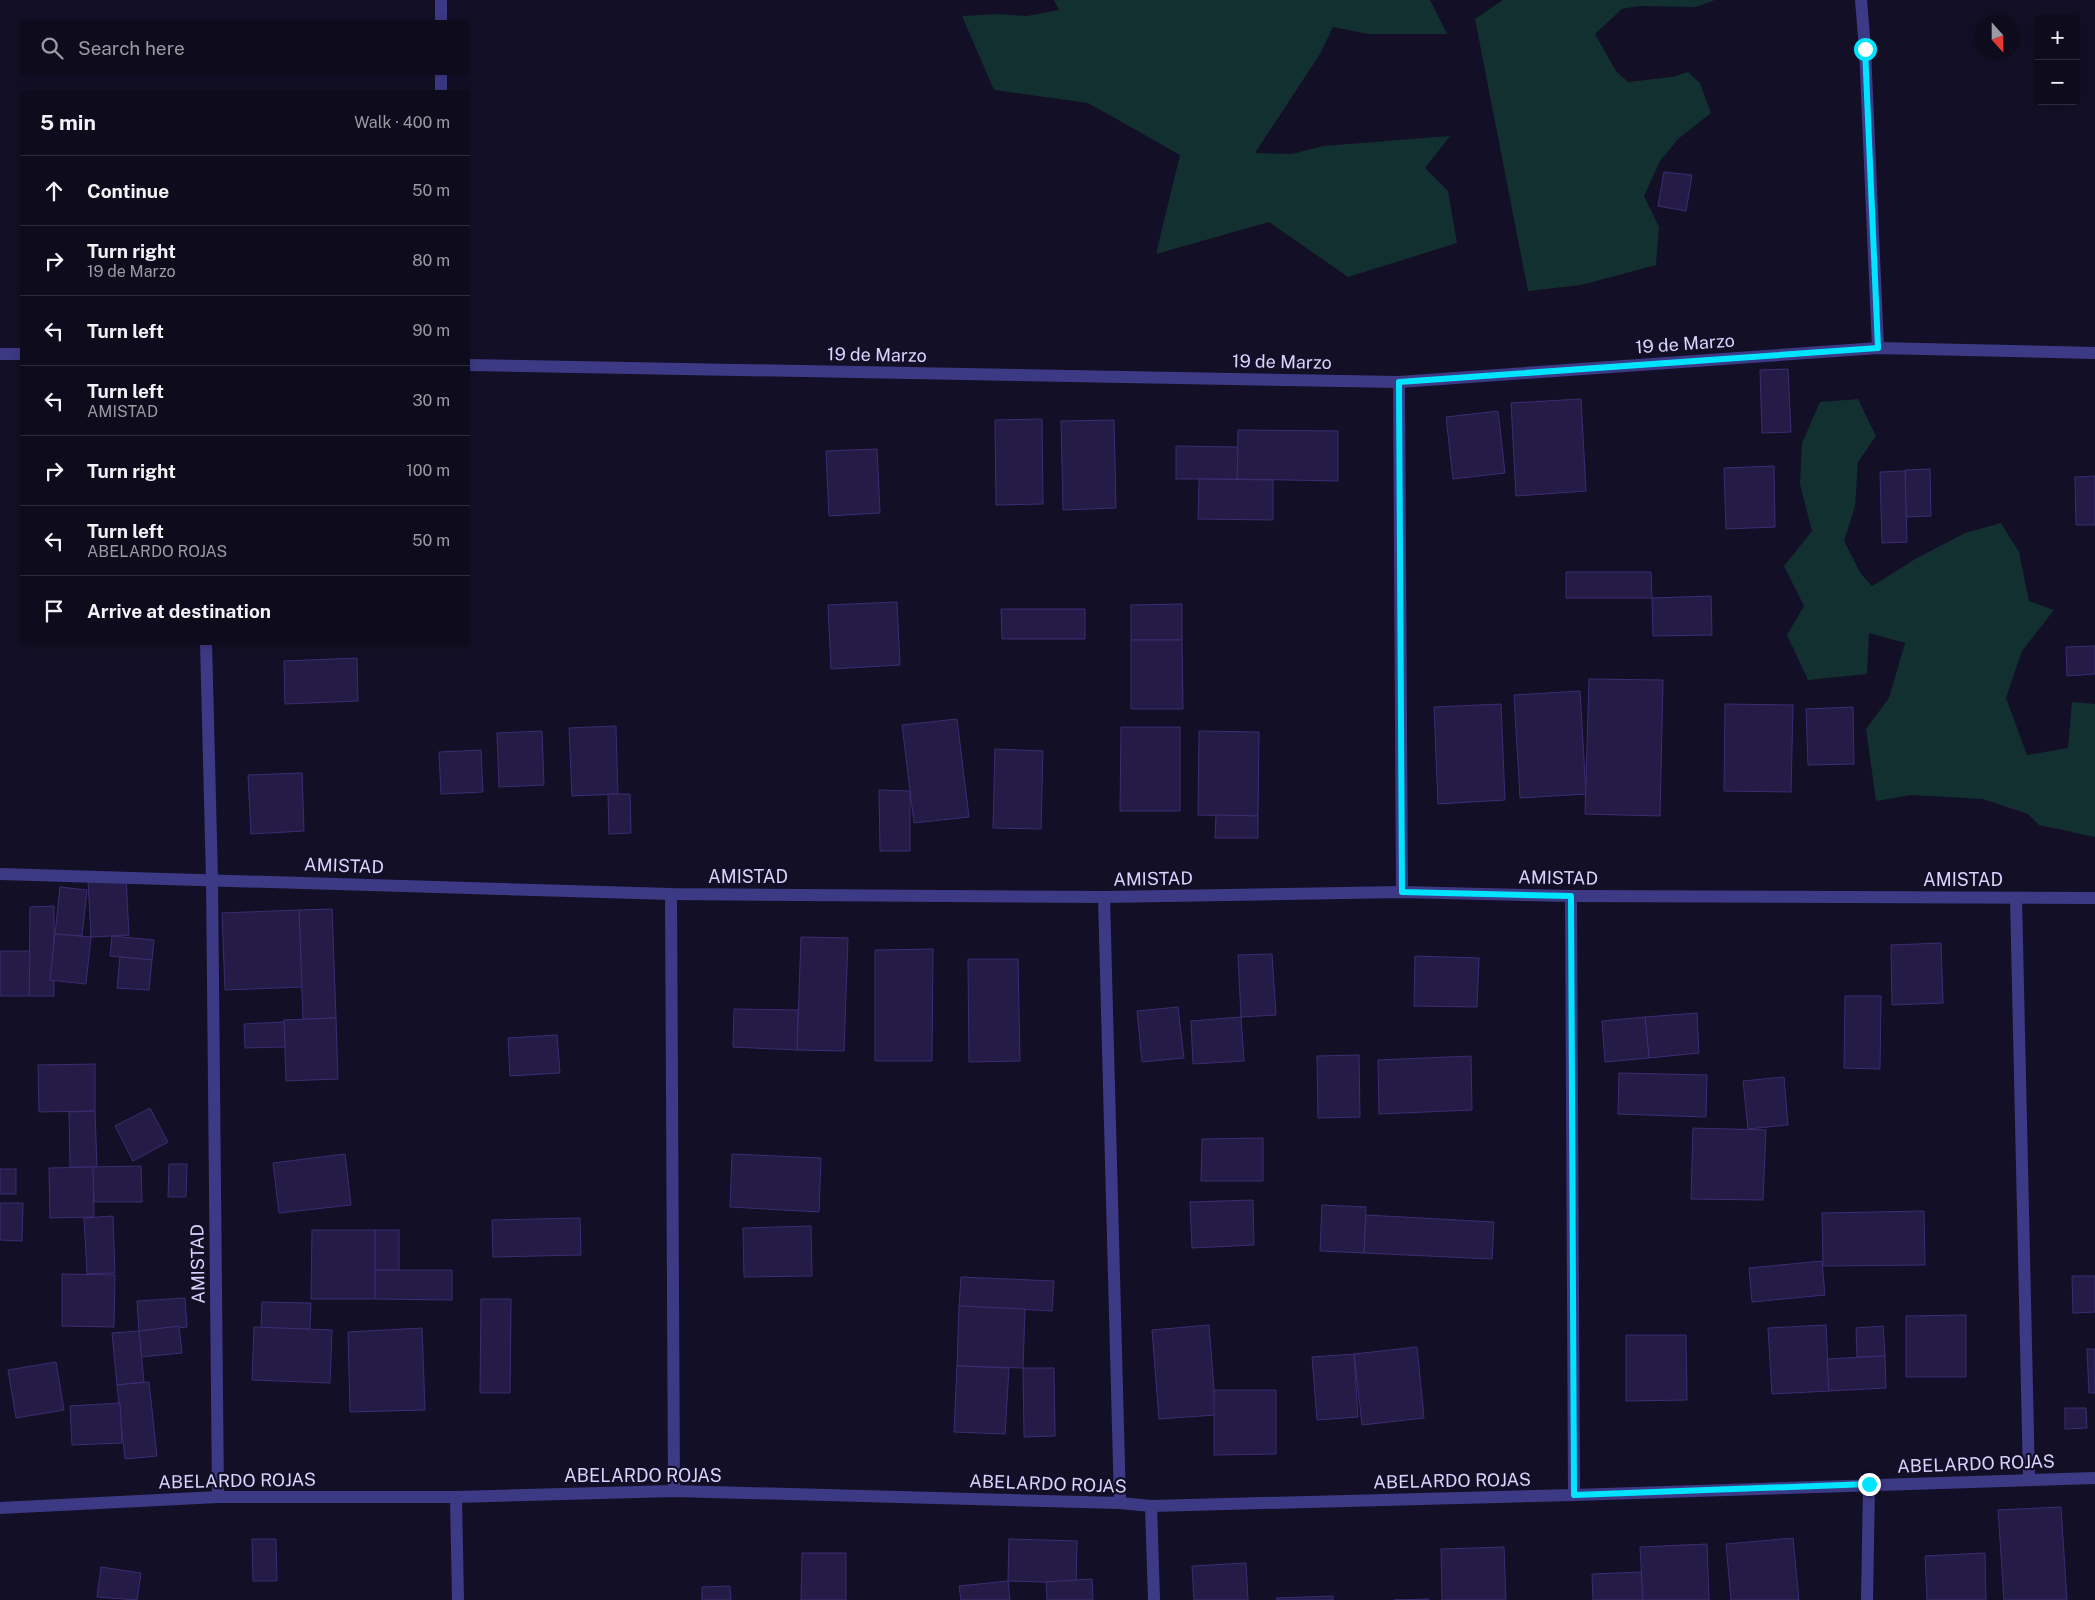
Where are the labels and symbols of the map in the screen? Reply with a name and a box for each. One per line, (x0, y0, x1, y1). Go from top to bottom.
north arrow (1975, 15, 2020, 60)
route start (1854, 38, 1877, 61)
street label: 19 de Marzo (1635, 330, 1735, 357)
street label: 19 de Marzo (827, 343, 927, 366)
street label: 19 de Marzo (1232, 350, 1332, 373)
street label: AMISTAD (304, 854, 384, 877)
street label: AMISTAD (708, 866, 788, 887)
street label: AMISTAD (1518, 866, 1598, 889)
street label: AMISTAD (1113, 867, 1193, 890)
street label: AMISTAD (1923, 869, 2003, 890)
street label: AMISTAD (186, 1224, 209, 1304)
street label: ABELARDO ROJAS (1897, 1450, 2055, 1477)
street label: ABELARDO ROJAS (564, 1465, 722, 1486)
street label: ABELARDO ROJAS (158, 1469, 316, 1492)
street label: ABELARDO ROJAS (1373, 1469, 1531, 1492)
street label: ABELARDO ROJAS (969, 1470, 1127, 1497)
route end (1858, 1473, 1881, 1496)

